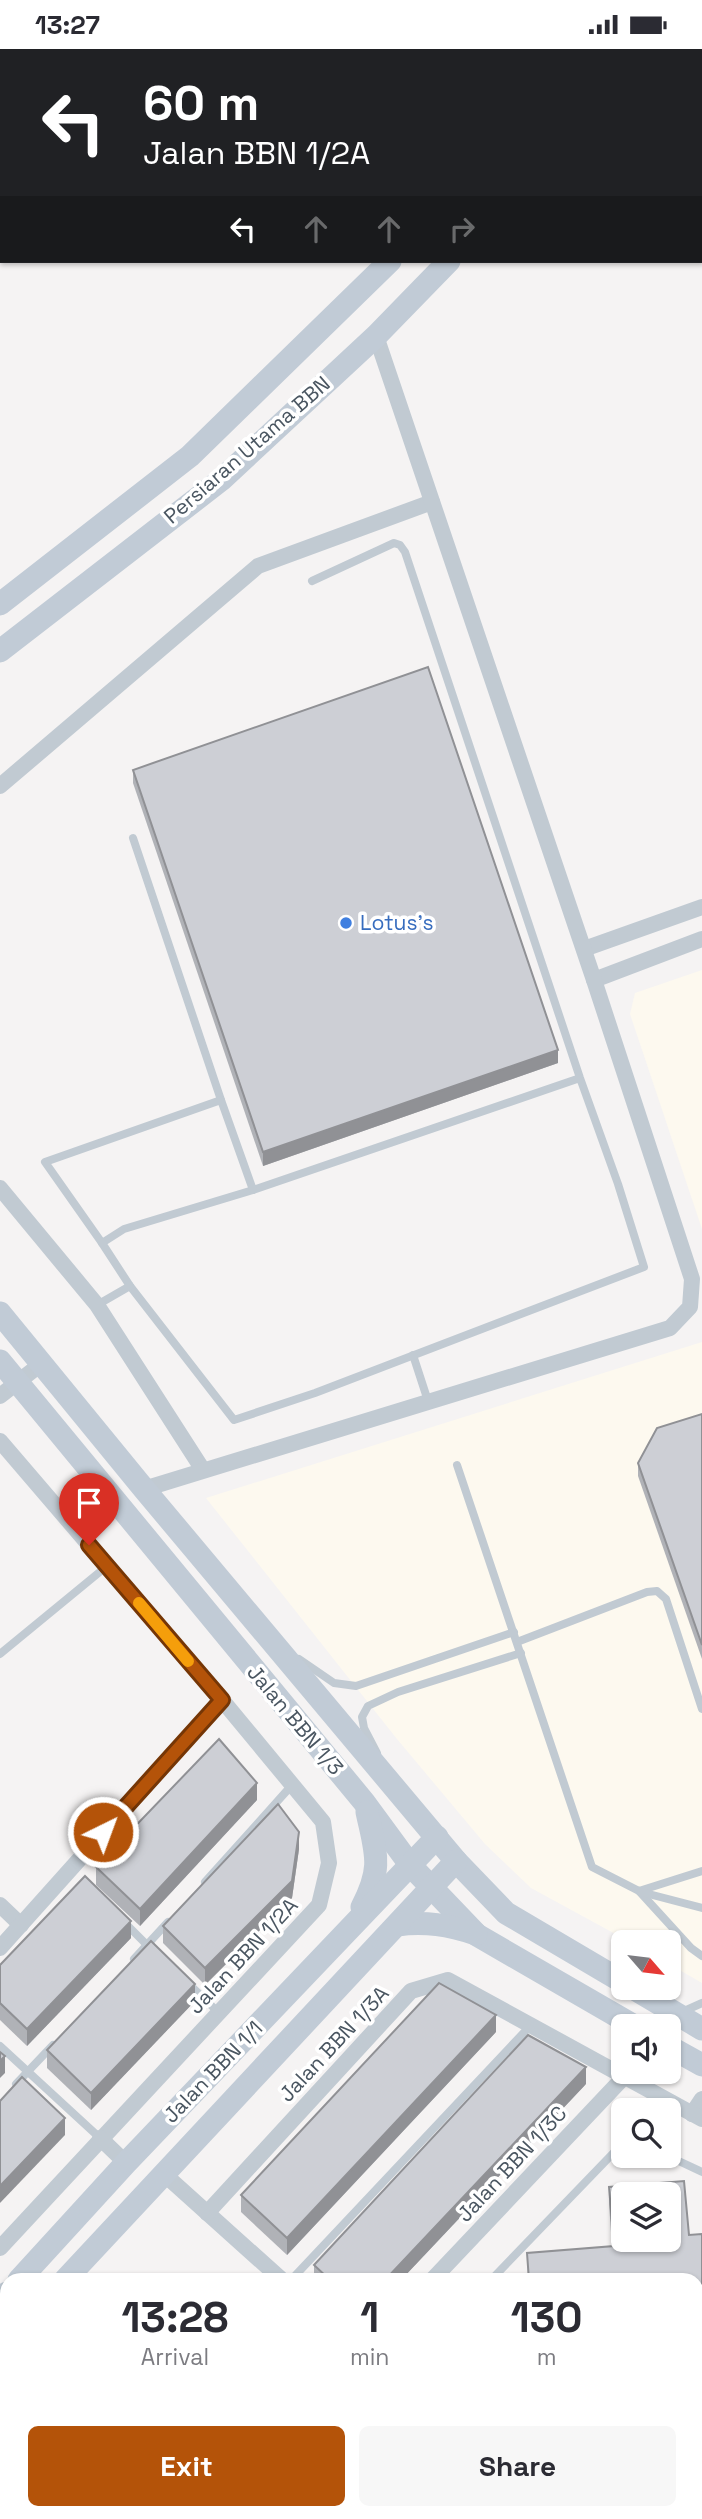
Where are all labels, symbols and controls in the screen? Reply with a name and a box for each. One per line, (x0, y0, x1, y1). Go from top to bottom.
text: 13:27 (35, 8, 100, 42)
text: 60 m (143, 72, 259, 134)
icon: left (28, 77, 119, 168)
text: Jalan BBN 1/2A (143, 133, 370, 173)
icon: left (224, 210, 262, 248)
icon: ahead (297, 210, 335, 248)
icon: ahead (370, 210, 408, 248)
icon: right (443, 210, 481, 248)
street label: Persiaran Utama BBN (158, 370, 335, 529)
place label: Lotus's (360, 909, 434, 936)
marker: Lotus's (338, 915, 354, 931)
pin (59, 1473, 119, 1545)
icon: arrive (70, 1484, 108, 1522)
street label: Jalan BBN 1/3 (241, 1659, 349, 1780)
position arrow (66, 1795, 140, 1869)
street label: Jalan BBN 1/2A (182, 1892, 303, 2019)
north arrow (611, 1930, 681, 2000)
map controls (611, 1930, 681, 2252)
street label: Jalan BBN 1/3A (273, 1980, 394, 2107)
button: sound (611, 2014, 681, 2084)
street label: Jalan BBN 1/1 (157, 2015, 268, 2128)
button: search (611, 2098, 681, 2168)
street label: Jalan BBN 1/3C (451, 2100, 572, 2227)
button: layers (611, 2182, 681, 2252)
text: 13:28 (121, 2291, 229, 2344)
text: 1 (360, 2291, 379, 2344)
text: 130 (511, 2291, 583, 2344)
text: Arrival (141, 2342, 209, 2372)
text: min (350, 2342, 389, 2372)
text: m (537, 2342, 557, 2372)
button: Exit (28, 2426, 345, 2506)
button: Share (359, 2426, 676, 2506)

